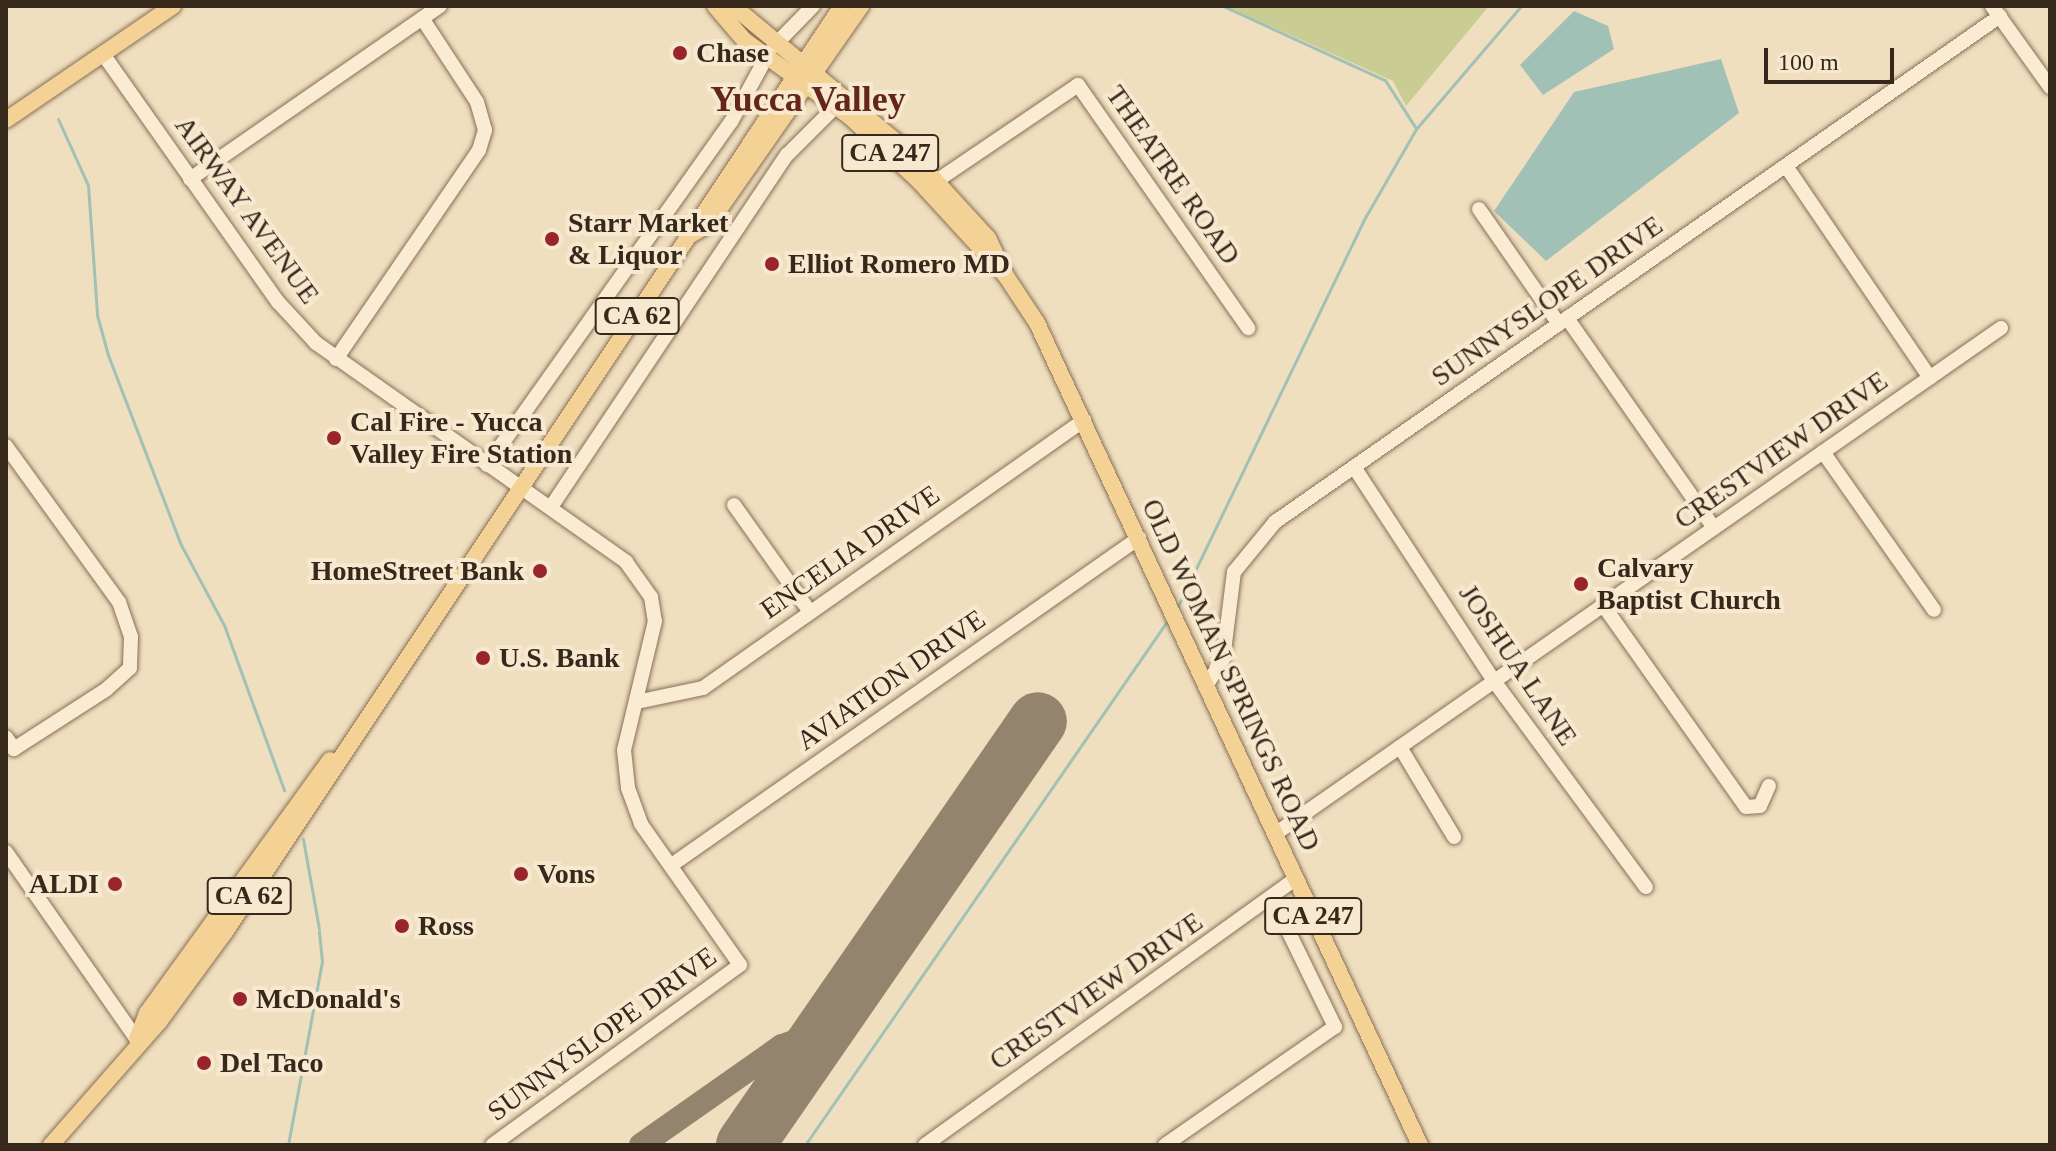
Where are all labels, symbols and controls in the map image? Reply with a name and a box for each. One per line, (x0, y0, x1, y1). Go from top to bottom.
scale bar (1768, 32, 1898, 82)
place label: Chase (696, 36, 769, 70)
marker: Chase (671, 44, 689, 62)
text: 100 m (1778, 49, 1839, 75)
district label: Yucca Valley (710, 78, 906, 122)
street label: THEATRE ROAD (1099, 79, 1247, 271)
street label: AIRWAY AVENUE (167, 109, 327, 311)
road number: CA 247 (840, 131, 940, 175)
place label: Starr Market & Liquor (568, 206, 729, 272)
street label: SUNNYSLOPE DRIVE (1425, 208, 1669, 394)
marker: Starr Market & Liquor (543, 230, 561, 248)
place label: Elliot Romero MD (788, 247, 1010, 281)
marker: Elliot Romero MD (763, 255, 781, 273)
road number: CA 62 (593, 294, 681, 338)
street label: CRESTVIEW DRIVE (1668, 364, 1894, 536)
place label: Cal Fire - Yucca Valley Fire Station (350, 405, 572, 471)
marker: Cal Fire - Yucca Valley Fire Station (325, 429, 343, 447)
street label: ENCELIA DRIVE (753, 477, 947, 627)
street label: OLD WOMAN SPRINGS ROAD (1134, 493, 1328, 857)
place label: Calvary Baptist Church (1597, 551, 1781, 617)
place label: HomeStreet Bank (311, 554, 524, 588)
marker: HomeStreet Bank (531, 562, 549, 580)
marker: Calvary Baptist Church (1572, 575, 1590, 593)
street label: JOSHUA LANE (1451, 577, 1585, 753)
street label: AVIATION DRIVE (790, 602, 992, 758)
place label: U.S. Bank (499, 641, 620, 675)
marker: U.S. Bank (474, 649, 492, 667)
place label: Vons (537, 857, 595, 891)
marker: Vons (512, 865, 530, 883)
place label: ALDI (29, 867, 99, 901)
road number: CA 62 (205, 874, 293, 918)
marker: ALDI (106, 875, 124, 893)
road number: CA 247 (1263, 894, 1363, 938)
street label: CRESTVIEW DRIVE (983, 905, 1209, 1077)
place label: Ross (418, 909, 474, 943)
marker: Ross (393, 917, 411, 935)
street label: SUNNYSLOPE DRIVE (481, 940, 723, 1128)
place label: McDonald's (256, 982, 401, 1016)
marker: McDonald's (231, 990, 249, 1008)
place label: Del Taco (220, 1046, 324, 1080)
marker: Del Taco (195, 1054, 213, 1072)

